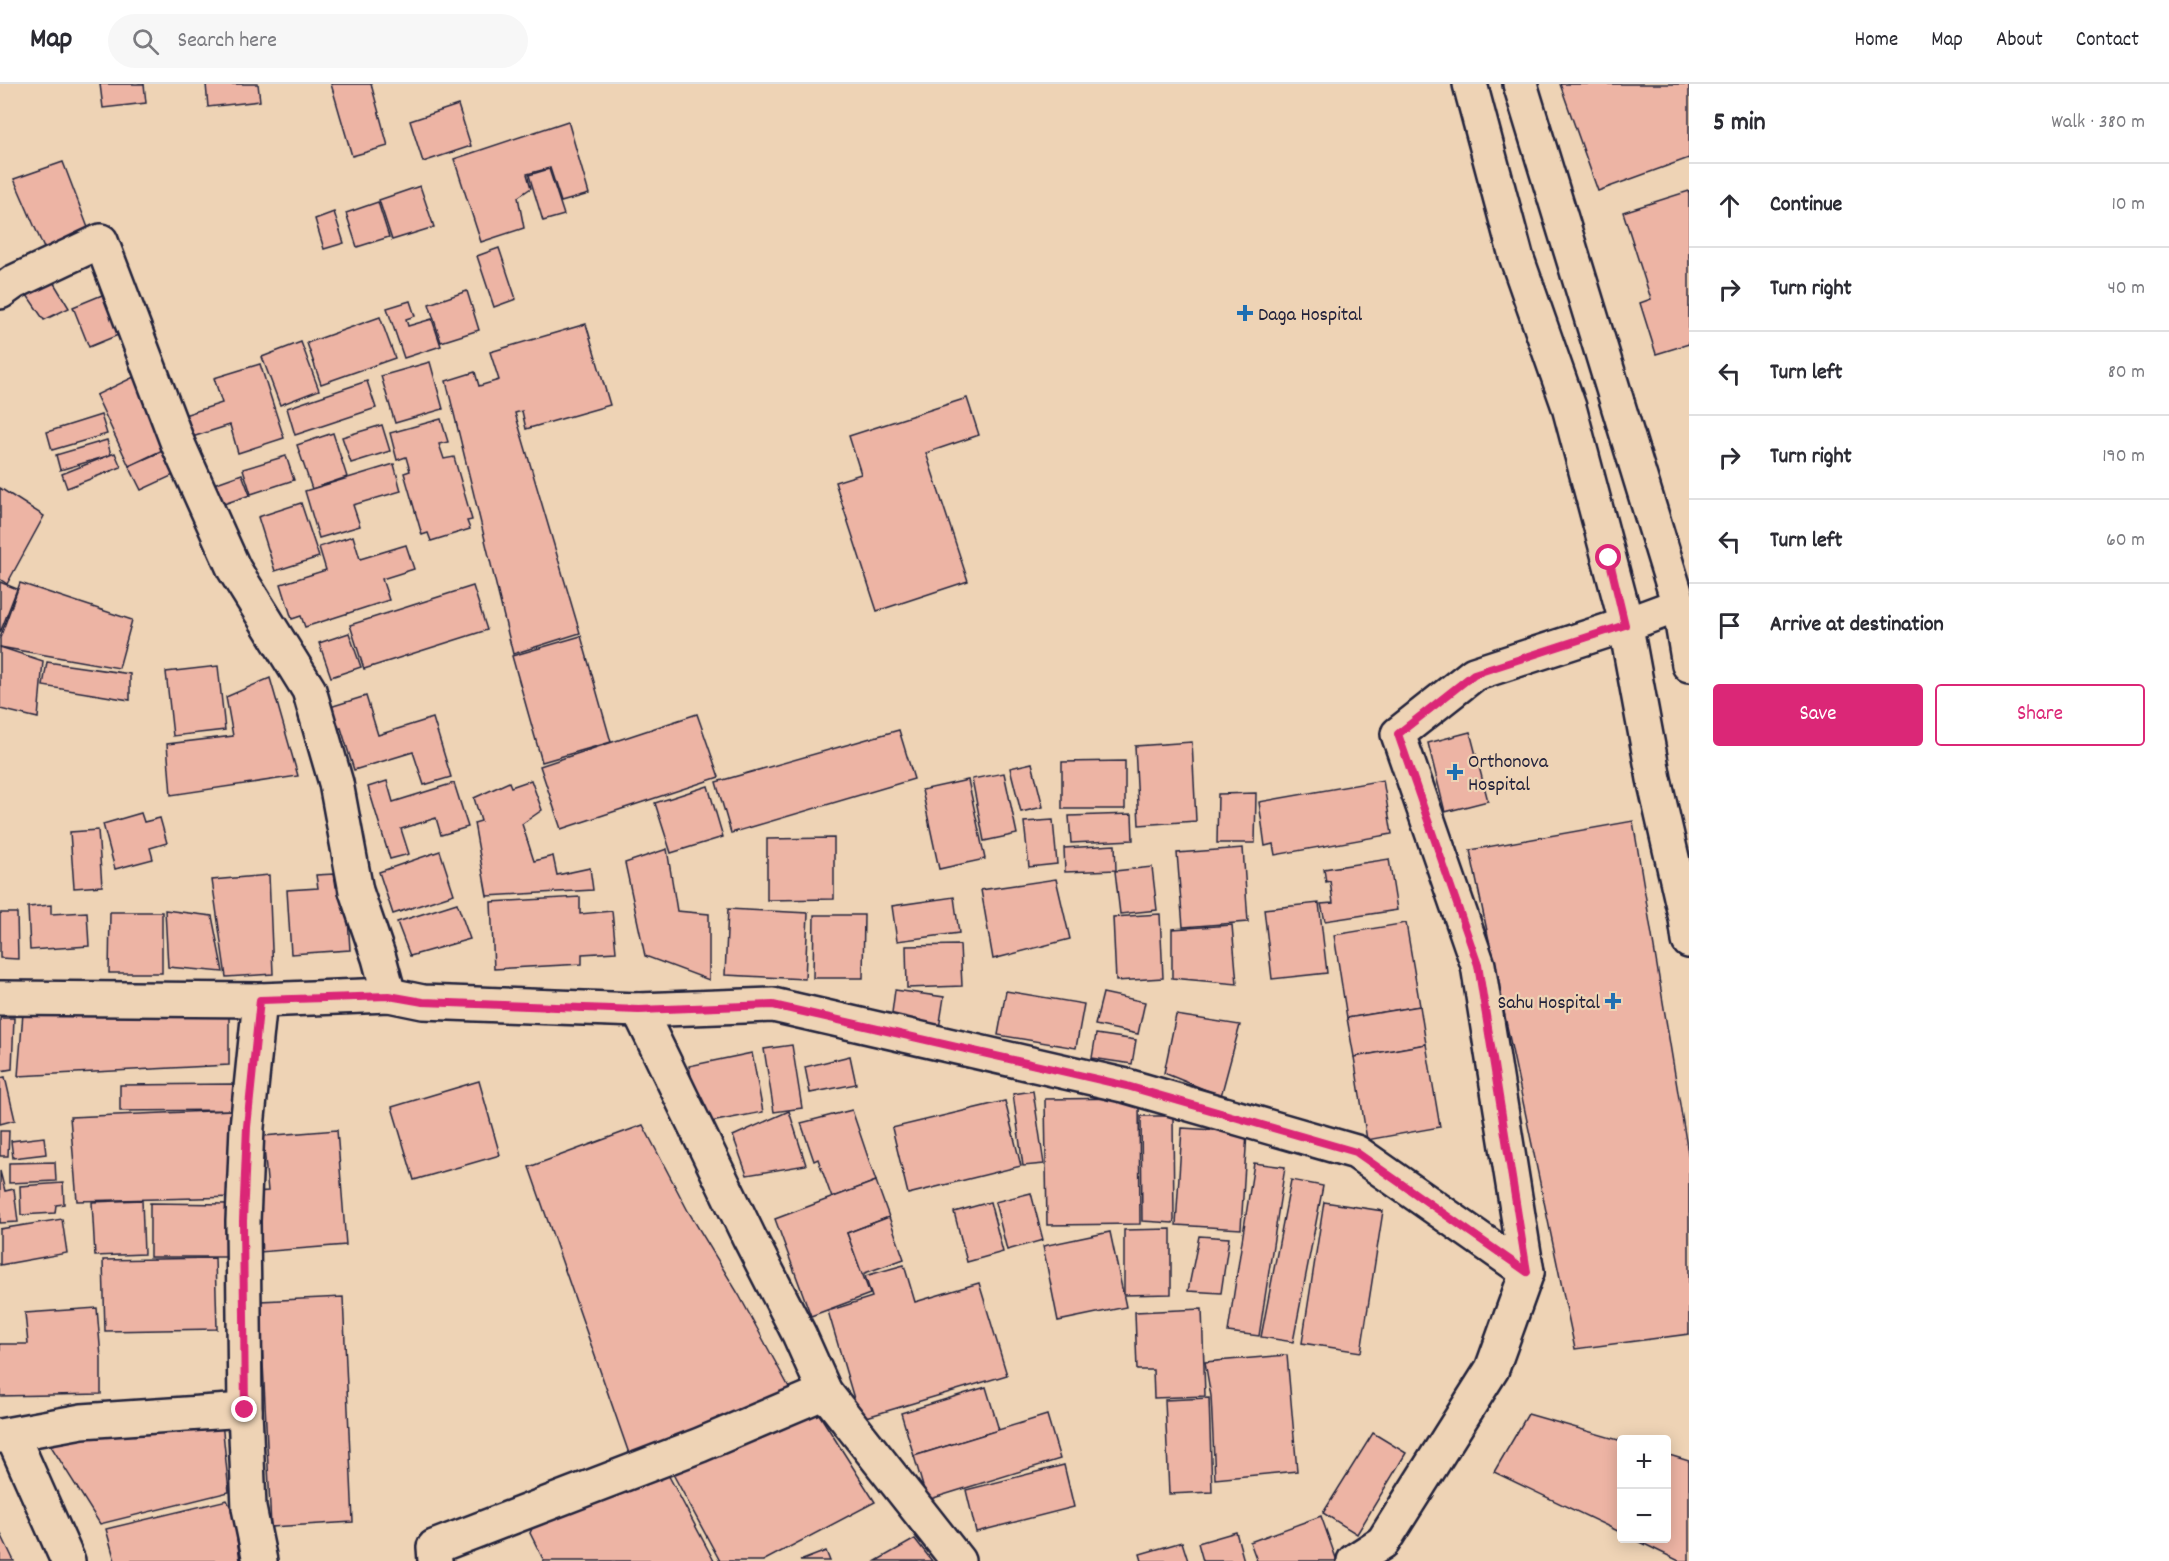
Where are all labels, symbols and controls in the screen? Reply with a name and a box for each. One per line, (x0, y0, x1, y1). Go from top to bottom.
search box (108, 14, 528, 68)
text: Map (30, 21, 72, 61)
icon: search (129, 25, 162, 58)
text: Search here (177, 26, 277, 57)
text: Home (1854, 26, 1898, 56)
text: Map (1931, 26, 1963, 56)
text: About (1996, 26, 2043, 56)
text: Contact (2076, 26, 2139, 56)
text: 5 min (1713, 105, 1766, 142)
text: Walk · 380 m (2051, 109, 2145, 137)
icon: ahead (1713, 189, 1746, 222)
text: Continue (1770, 190, 1842, 221)
text: 10 m (2111, 191, 2145, 219)
icon: right (1713, 273, 1746, 306)
text: Turn right (1770, 274, 1852, 305)
text: 40 m (2107, 275, 2145, 303)
place label: Daga Hospital (1258, 302, 1363, 330)
marker: Daga Hospital (1236, 304, 1254, 322)
icon: left (1713, 357, 1746, 390)
text: Turn left (1770, 358, 1842, 389)
text: 80 m (2108, 359, 2145, 387)
icon: right (1713, 441, 1746, 474)
text: Turn right (1770, 442, 1852, 473)
text: 190 m (2102, 443, 2145, 471)
icon: left (1713, 525, 1746, 558)
text: Turn left (1770, 526, 1842, 557)
text: 60 m (2106, 527, 2145, 555)
route start (1595, 544, 1621, 570)
icon: arrive (1713, 609, 1746, 642)
text: Arrive at destination (1770, 610, 1944, 641)
button: Save (1713, 684, 1923, 746)
button: Share (1935, 684, 2145, 746)
place label: Orthonova Hospital (1468, 749, 1549, 800)
marker: Orthonova Hospital (1446, 763, 1464, 781)
place label: Sahu Hospital (1497, 990, 1600, 1018)
marker: Sahu Hospital (1604, 992, 1622, 1010)
route end (231, 1396, 257, 1422)
map controls (1617, 1435, 1671, 1543)
button: + (1617, 1435, 1671, 1489)
button: − (1617, 1489, 1671, 1543)

